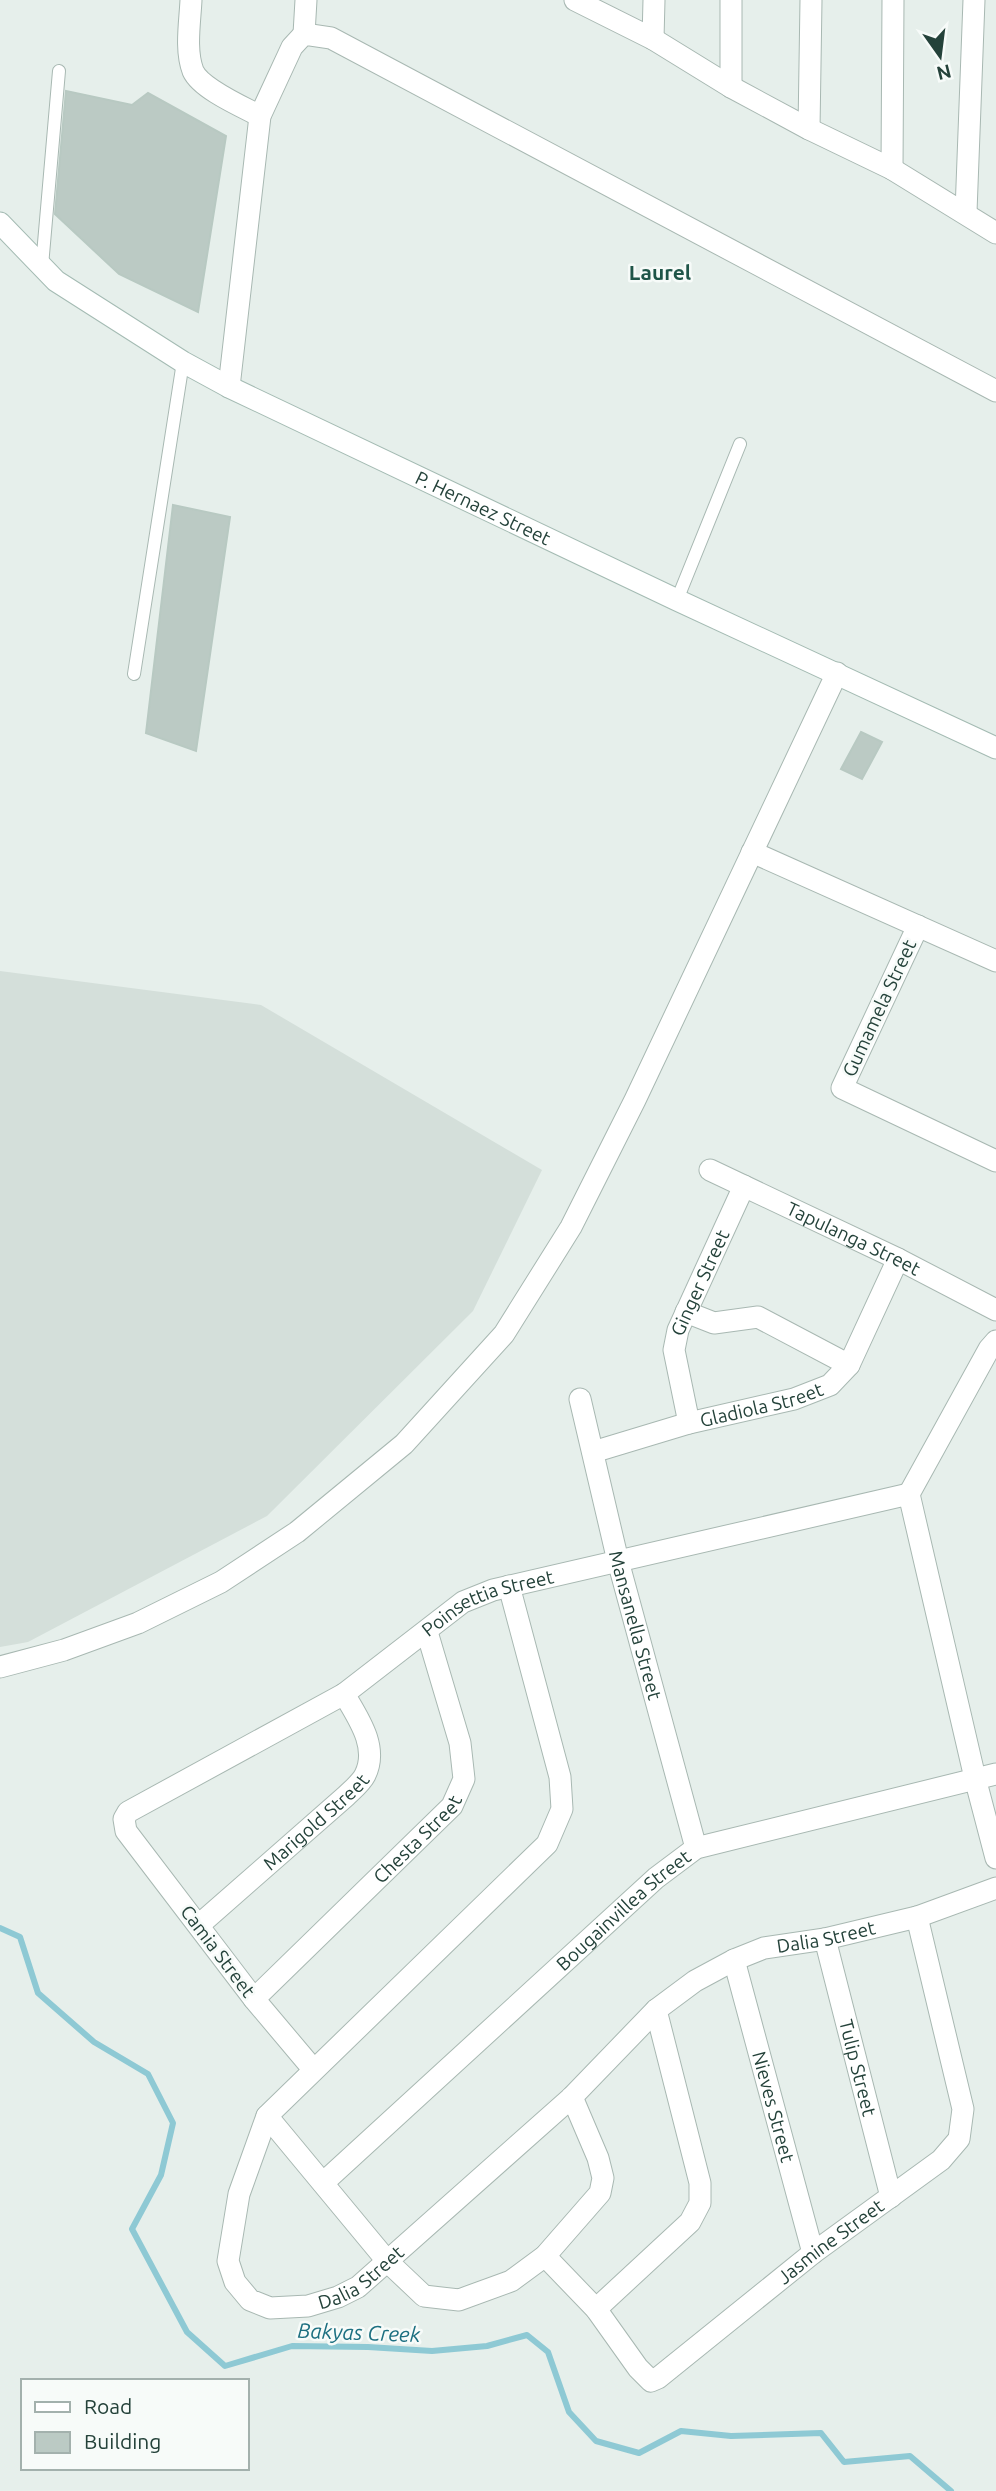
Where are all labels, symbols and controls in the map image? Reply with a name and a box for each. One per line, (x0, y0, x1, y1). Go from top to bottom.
north arrow (905, 21, 975, 91)
text: N (935, 60, 954, 85)
district label: Laurel (629, 260, 691, 284)
street label: P. Hernaez Street (412, 466, 555, 550)
street label: Gumamela Street (838, 936, 921, 1080)
street label: Tapulanga Street (783, 1197, 925, 1280)
street label: Ginger Street (666, 1226, 734, 1339)
street label: Gladiola Street (698, 1378, 827, 1431)
street label: Mansanella Street (605, 1548, 666, 1703)
street label: Poinsettia Street (417, 1565, 556, 1641)
street label: Marigold Street (259, 1769, 374, 1874)
street label: Chesta Street (369, 1791, 467, 1887)
street label: Bougainvillea Street (552, 1845, 695, 1975)
street label: Camia Street (176, 1901, 260, 2002)
street label: Dalia Street (775, 1916, 878, 1957)
street label: Tulip Street (835, 2017, 881, 2119)
street label: Nieves Street (748, 2049, 799, 2165)
street label: Jasmine Street (773, 2194, 888, 2288)
street label: Dalia Street (315, 2240, 408, 2313)
water label: Bakyas Creek (297, 2318, 421, 2346)
legend (21, 2379, 248, 2470)
text: Road (84, 2394, 132, 2418)
text: Building (84, 2429, 161, 2453)

